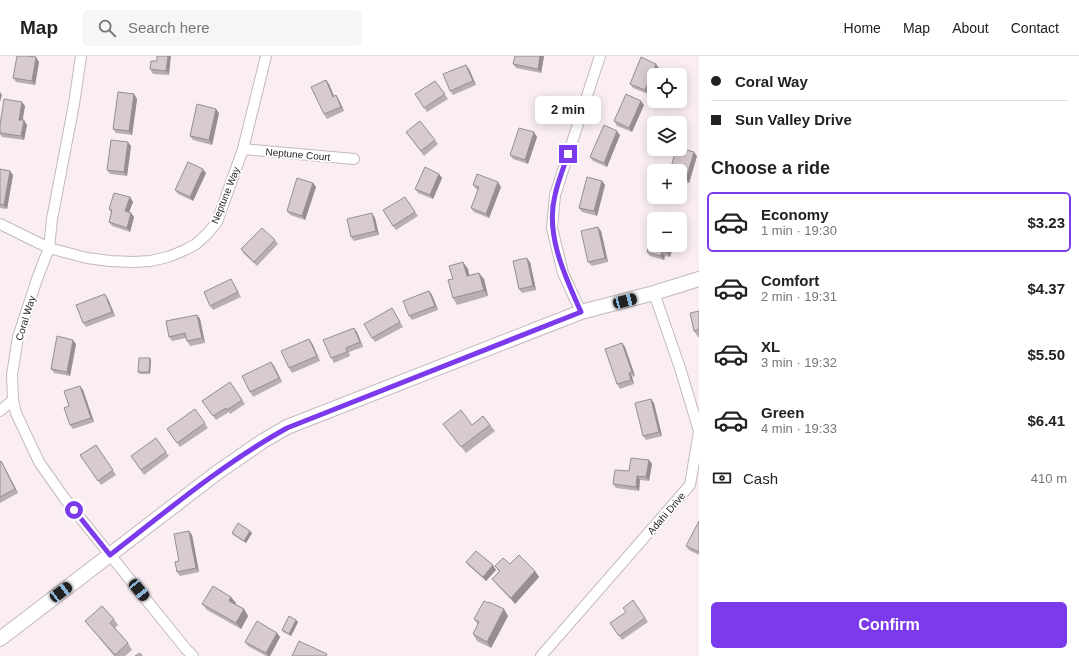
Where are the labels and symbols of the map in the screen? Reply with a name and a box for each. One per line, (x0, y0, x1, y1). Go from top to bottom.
callout: 2 min (535, 96, 601, 124)
route end (559, 145, 577, 163)
street label: Neptune Court (265, 146, 331, 163)
street label: Neptune Way (209, 165, 242, 225)
car (612, 292, 638, 310)
street label: Coral Way (13, 294, 38, 342)
street label: Adahi Drive (645, 490, 688, 536)
route start (65, 501, 83, 519)
car (127, 577, 151, 603)
car (48, 580, 74, 604)

